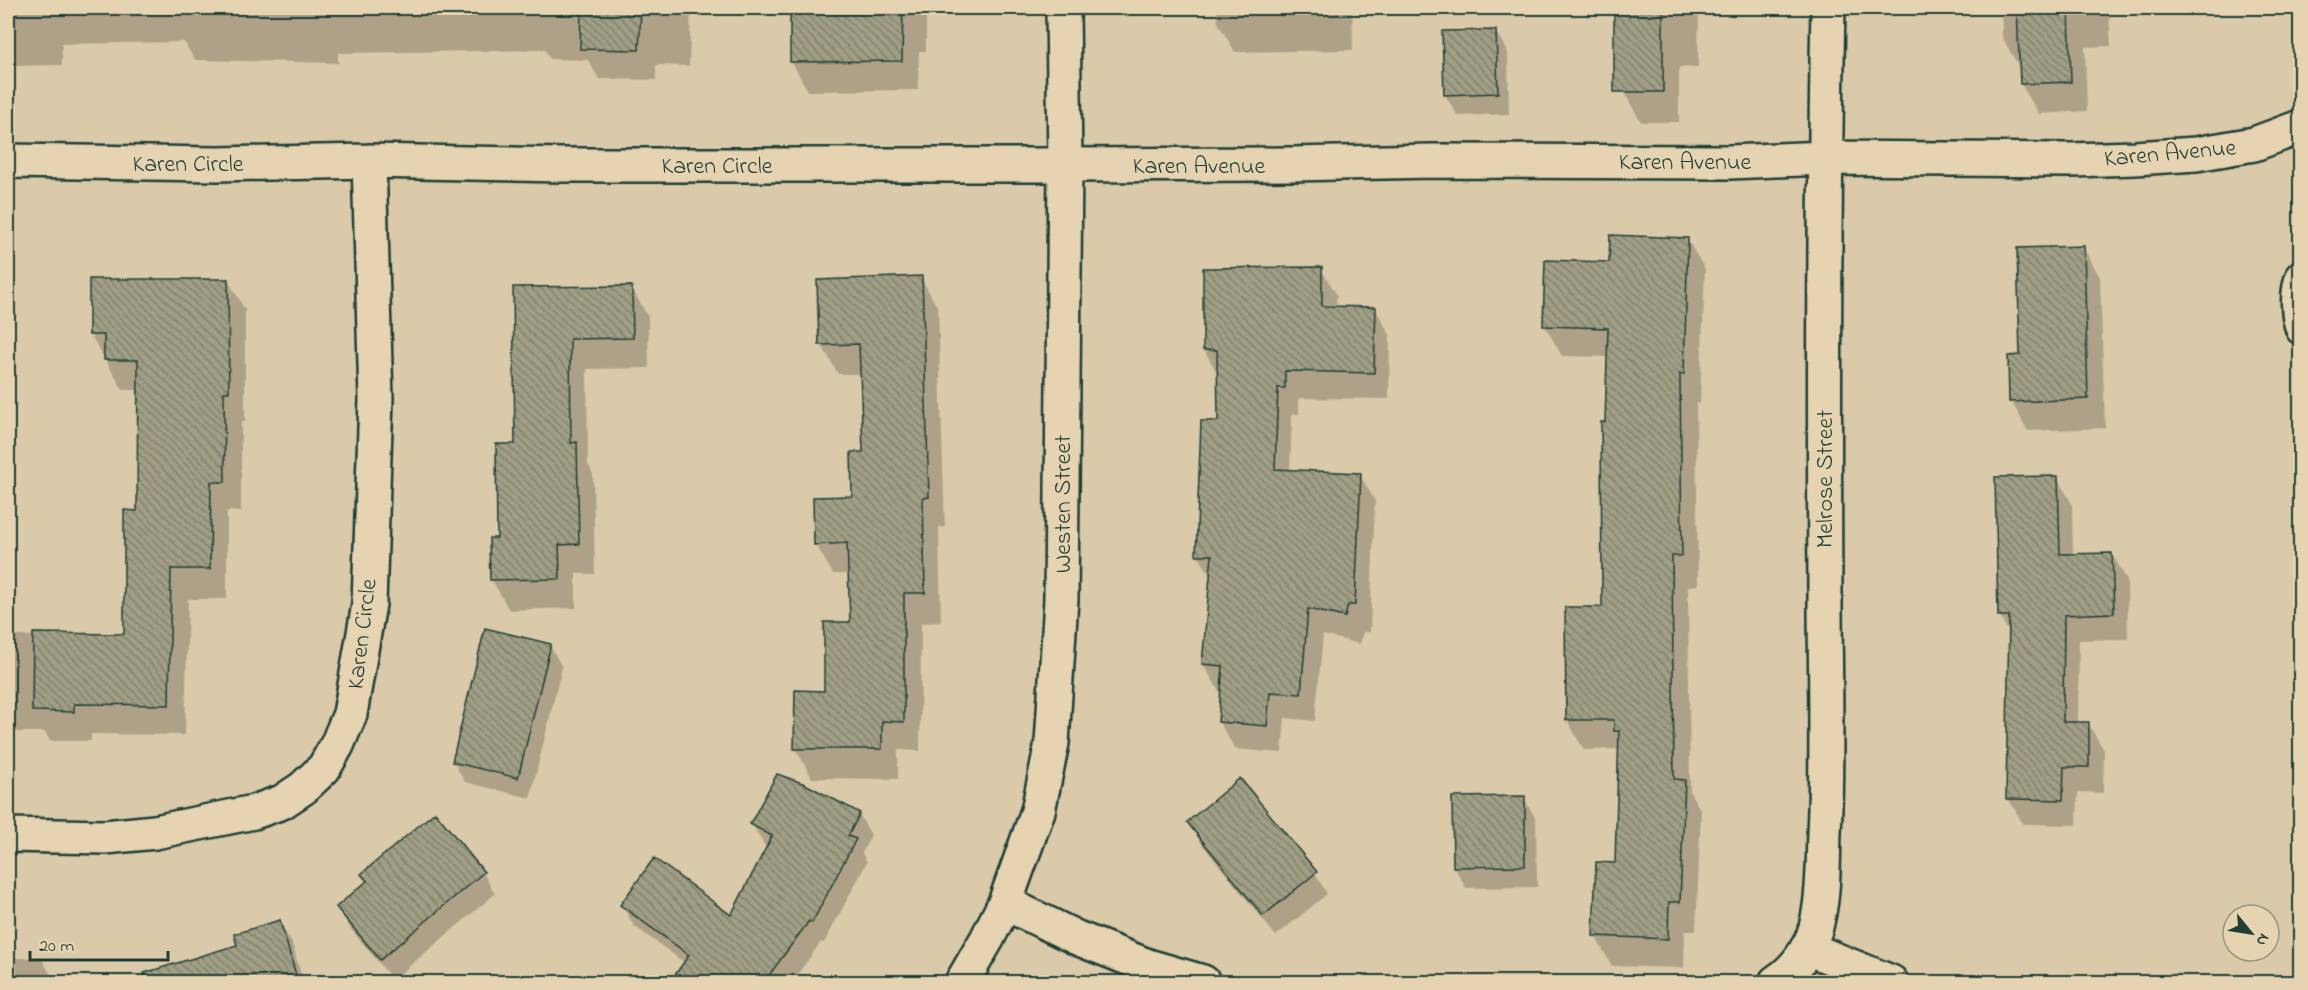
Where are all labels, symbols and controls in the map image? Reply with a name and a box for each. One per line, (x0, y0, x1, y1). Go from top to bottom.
street label: Karen Avenue (2103, 131, 2238, 178)
street label: Karen Avenue (1619, 146, 1751, 181)
street label: Karen Circle (133, 148, 244, 183)
street label: Karen Circle (662, 150, 773, 185)
street label: Karen Avenue (1133, 150, 1265, 185)
street label: Melrose Street (1809, 410, 1844, 548)
street label: Westen Street (1047, 435, 1082, 573)
street label: Karen Circle (339, 577, 388, 692)
north arrow (2221, 903, 2281, 963)
scale bar (30, 924, 168, 962)
text: N (2249, 929, 2275, 950)
text: 20 m (39, 934, 74, 960)

